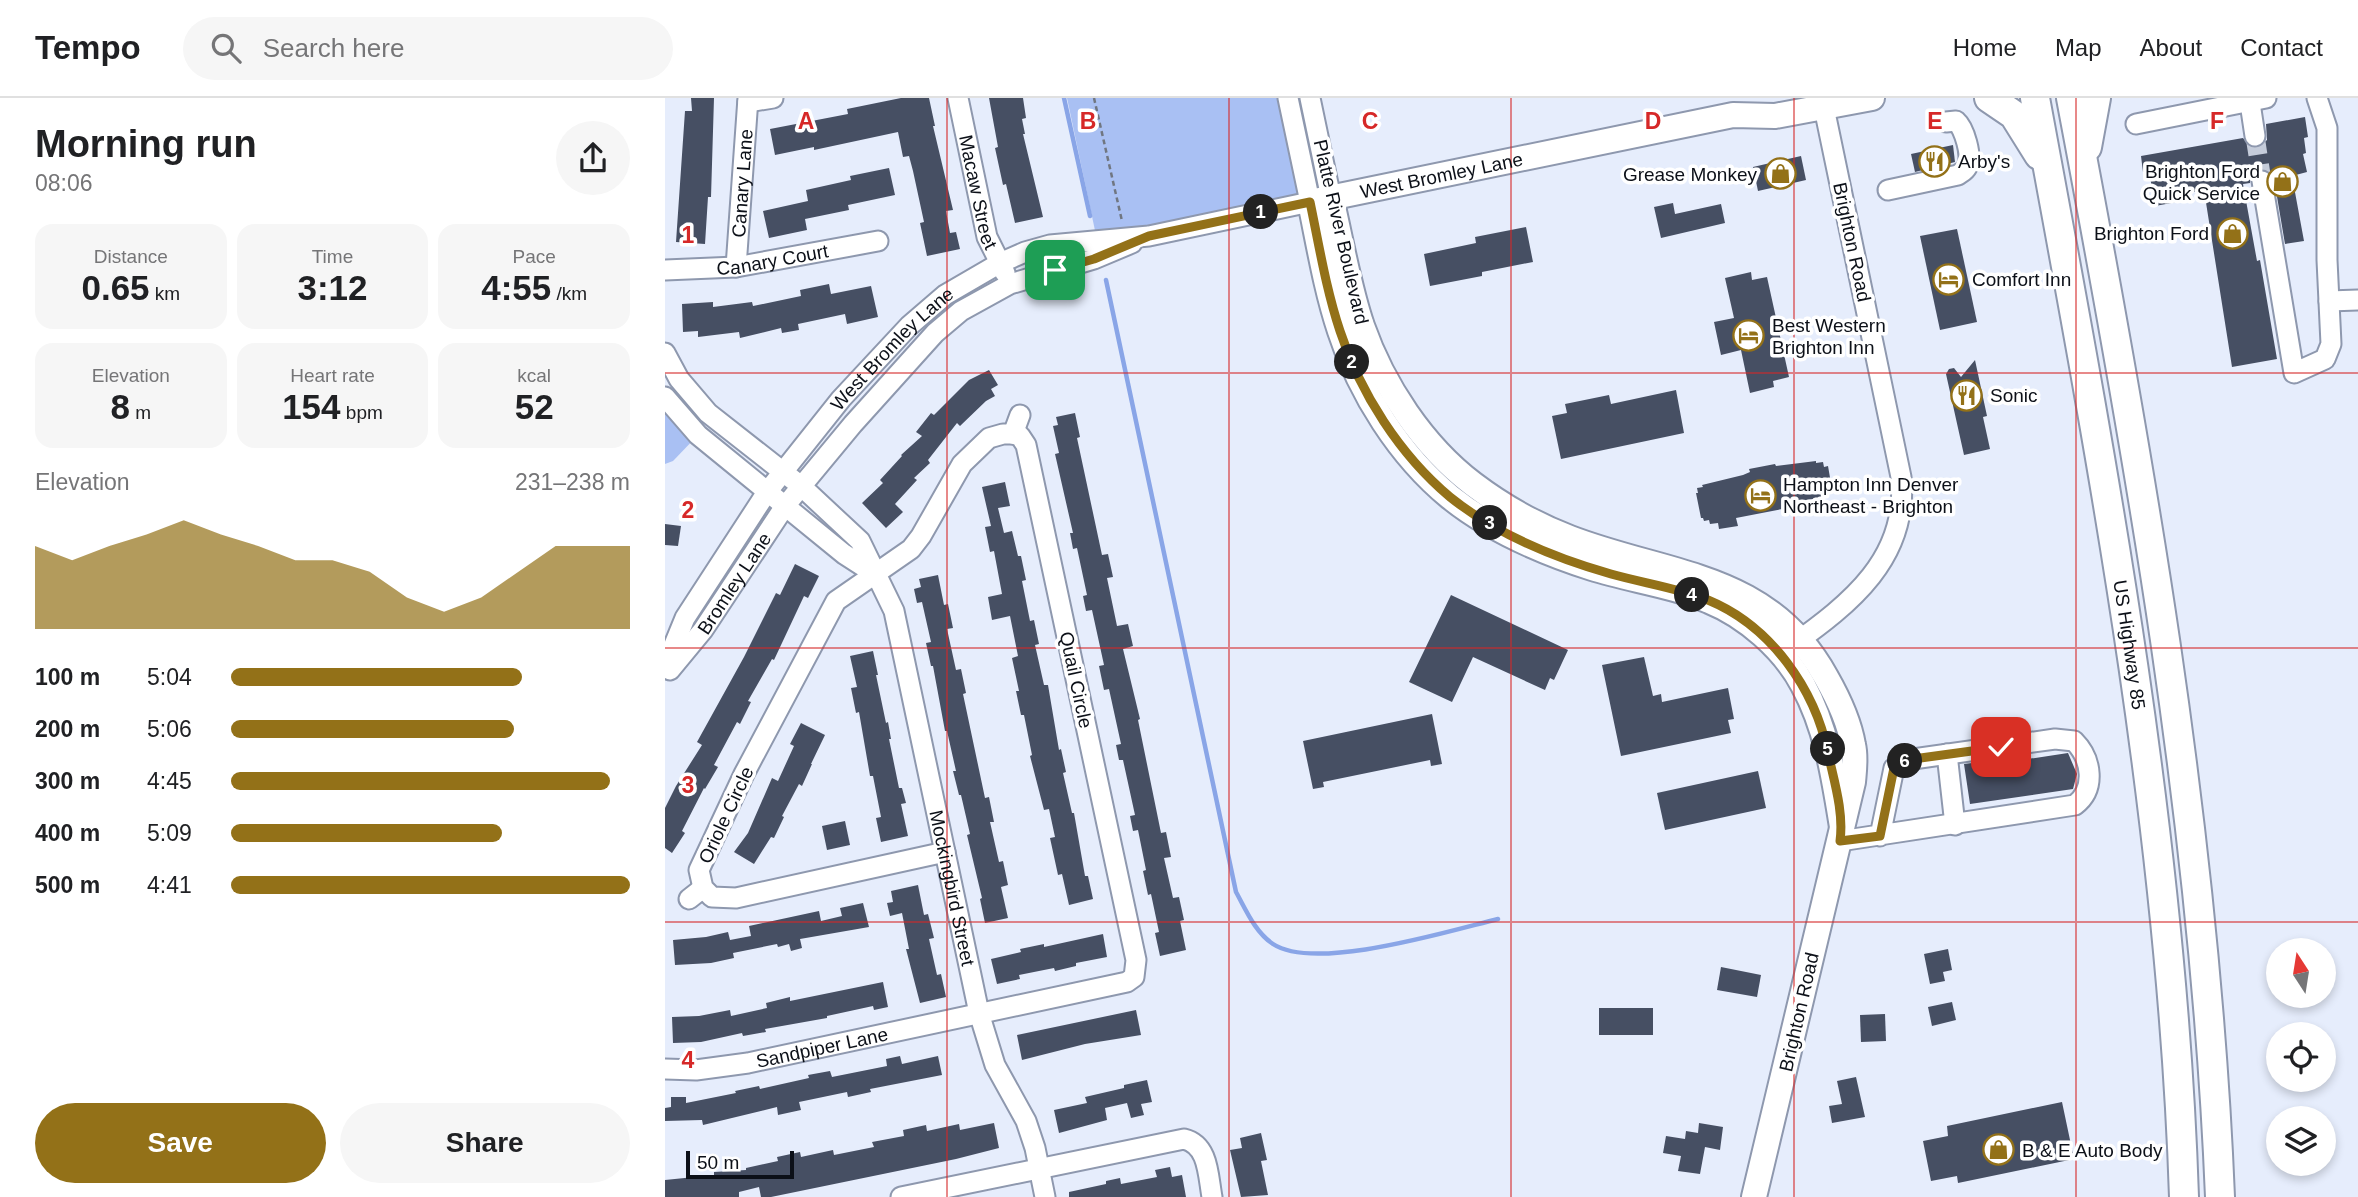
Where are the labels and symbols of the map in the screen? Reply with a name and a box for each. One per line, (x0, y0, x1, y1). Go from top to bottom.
text: A (798, 108, 814, 134)
text: B (1080, 108, 1096, 134)
text: C (1362, 108, 1378, 134)
text: D (1645, 108, 1661, 134)
text: E (1927, 108, 1943, 134)
text: F (2210, 108, 2224, 134)
street label: Canary Lane (728, 128, 756, 238)
street label: Macaw Street (955, 133, 1002, 253)
street label: Platte River Boulevard (1310, 138, 1372, 326)
restaurant icon: Arby's (1918, 144, 1952, 178)
street label: West Bromley Lane (1358, 148, 1525, 202)
place label: Arby's (1958, 151, 2010, 172)
shop icon: Grease Monkey (1763, 157, 1797, 191)
place label: Brighton Ford Quick Service (2143, 161, 2260, 204)
place label: Grease Monkey (1623, 164, 1757, 185)
shop icon: Brighton Ford Quick Service (2266, 165, 2300, 199)
street label: Brighton Road (1829, 180, 1875, 304)
pin: 1 (1243, 194, 1279, 230)
shop icon: Brighton Ford (2215, 216, 2249, 250)
text: 1 (682, 222, 695, 248)
place label: Brighton Ford (2094, 223, 2209, 244)
street label: Canary Court (716, 240, 831, 278)
pin (1025, 240, 1085, 300)
hotel icon: Comfort Inn (1932, 262, 1966, 296)
place label: Comfort Inn (1972, 269, 2071, 290)
street label: West Bromley Lane (826, 282, 957, 414)
place label: Best Western Brighton Inn (1772, 315, 1886, 358)
hotel icon: Best Western Brighton Inn (1732, 319, 1766, 353)
pin: 2 (1335, 344, 1369, 380)
restaurant icon: Sonic (1950, 378, 1984, 412)
place label: Sonic (1990, 385, 2038, 406)
place label: Hampton Inn Denver Northeast - Brighton (1783, 474, 1959, 517)
hotel icon: Hampton Inn Denver Northeast - Brighton (1743, 478, 1777, 512)
text: 2 (682, 497, 694, 523)
pin: 3 (1473, 506, 1507, 540)
street label: Bromley Lane (693, 528, 775, 638)
pin: 4 (1675, 578, 1709, 612)
street label: US Highway 85 (2110, 578, 2150, 711)
street label: Quail Circle (1056, 630, 1096, 730)
pin (1971, 717, 2031, 777)
pin: 5 (1811, 732, 1845, 766)
pin: 6 (1887, 744, 1923, 778)
street label: Oriole Circle (694, 763, 758, 867)
text: 3 (682, 772, 694, 798)
street label: Mockingbird Street (926, 808, 979, 968)
north arrow (2266, 938, 2336, 1008)
street label: Brighton Road (1775, 950, 1823, 1074)
street label: Sandpiper Lane (754, 1023, 890, 1072)
text: 4 (682, 1047, 695, 1073)
shop icon: B & E Auto Body (1982, 1133, 2016, 1167)
place label: B & E Auto Body (2022, 1140, 2163, 1161)
scale bar (686, 1148, 795, 1180)

